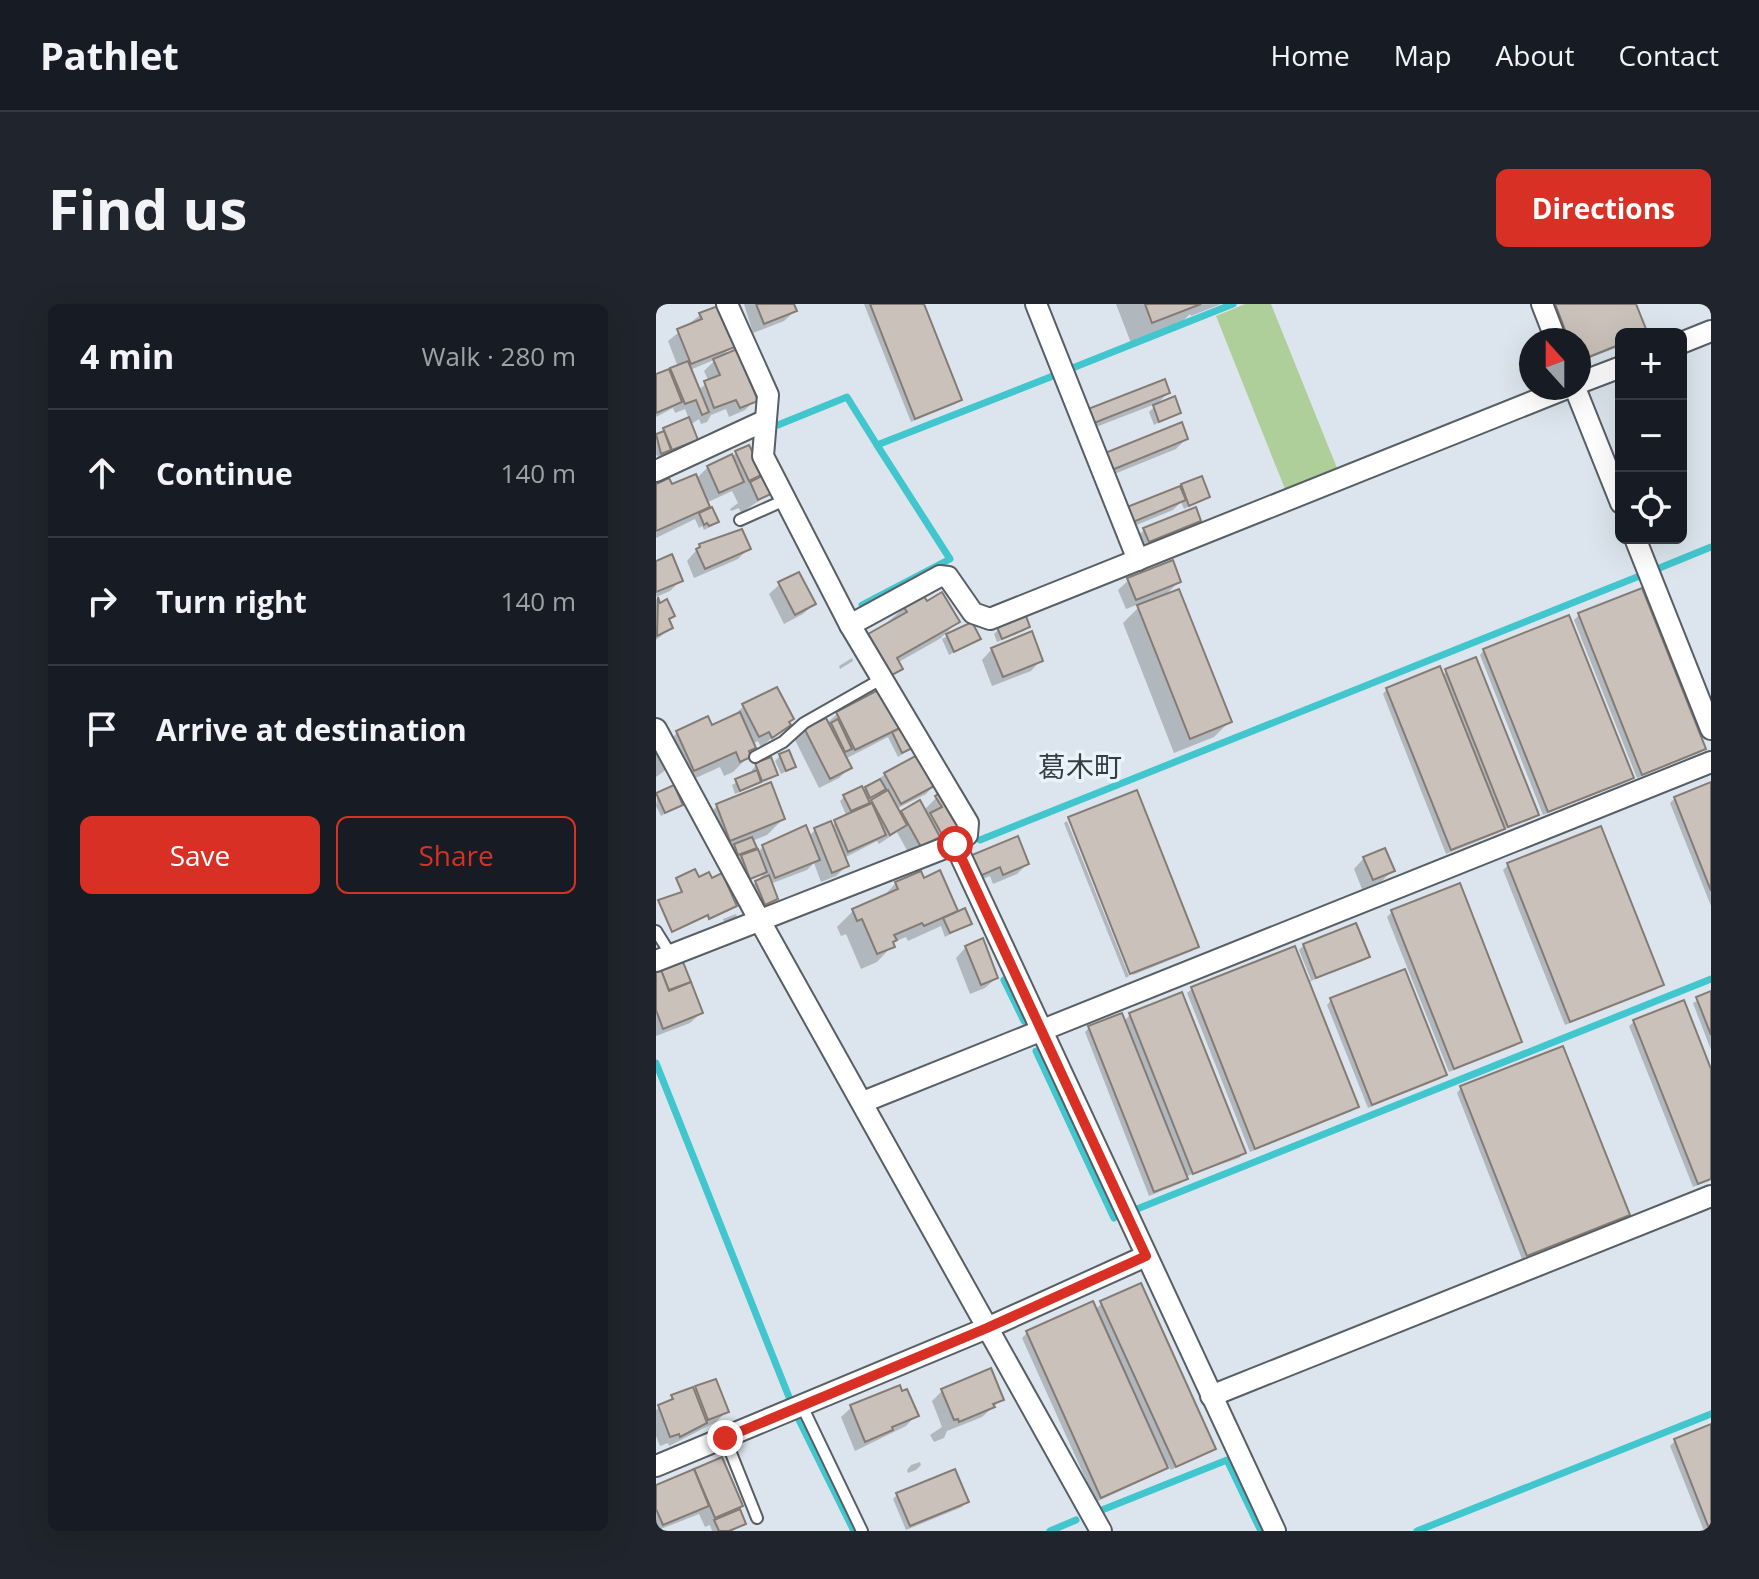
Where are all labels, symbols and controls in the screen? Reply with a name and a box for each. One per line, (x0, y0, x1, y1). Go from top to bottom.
text: Pathlet (40, 29, 179, 81)
text: Home (1271, 36, 1350, 74)
text: Map (1394, 36, 1452, 74)
text: About (1496, 36, 1574, 74)
text: Contact (1618, 36, 1719, 74)
button: Directions (1496, 169, 1711, 247)
text: Find us (48, 170, 247, 246)
north arrow (1519, 328, 1591, 400)
map controls (1615, 328, 1687, 544)
button: + (1615, 328, 1687, 400)
text: 4 min (80, 333, 174, 379)
text: Walk · 280 m (422, 338, 576, 374)
button: − (1615, 400, 1687, 472)
icon: ahead (80, 451, 124, 495)
text: Continue (156, 453, 293, 494)
text: 140 m (501, 455, 576, 491)
button: locate (1615, 472, 1687, 544)
icon: right (80, 579, 124, 623)
text: Turn right (156, 581, 307, 622)
text: 140 m (501, 583, 576, 619)
icon: arrive (80, 707, 124, 751)
text: Arrive at destination (156, 709, 467, 750)
district label: 葛木町 (1038, 747, 1122, 785)
button: Save (80, 816, 320, 894)
button: Share (336, 816, 576, 894)
route start (937, 826, 973, 862)
route end (707, 1420, 743, 1456)

